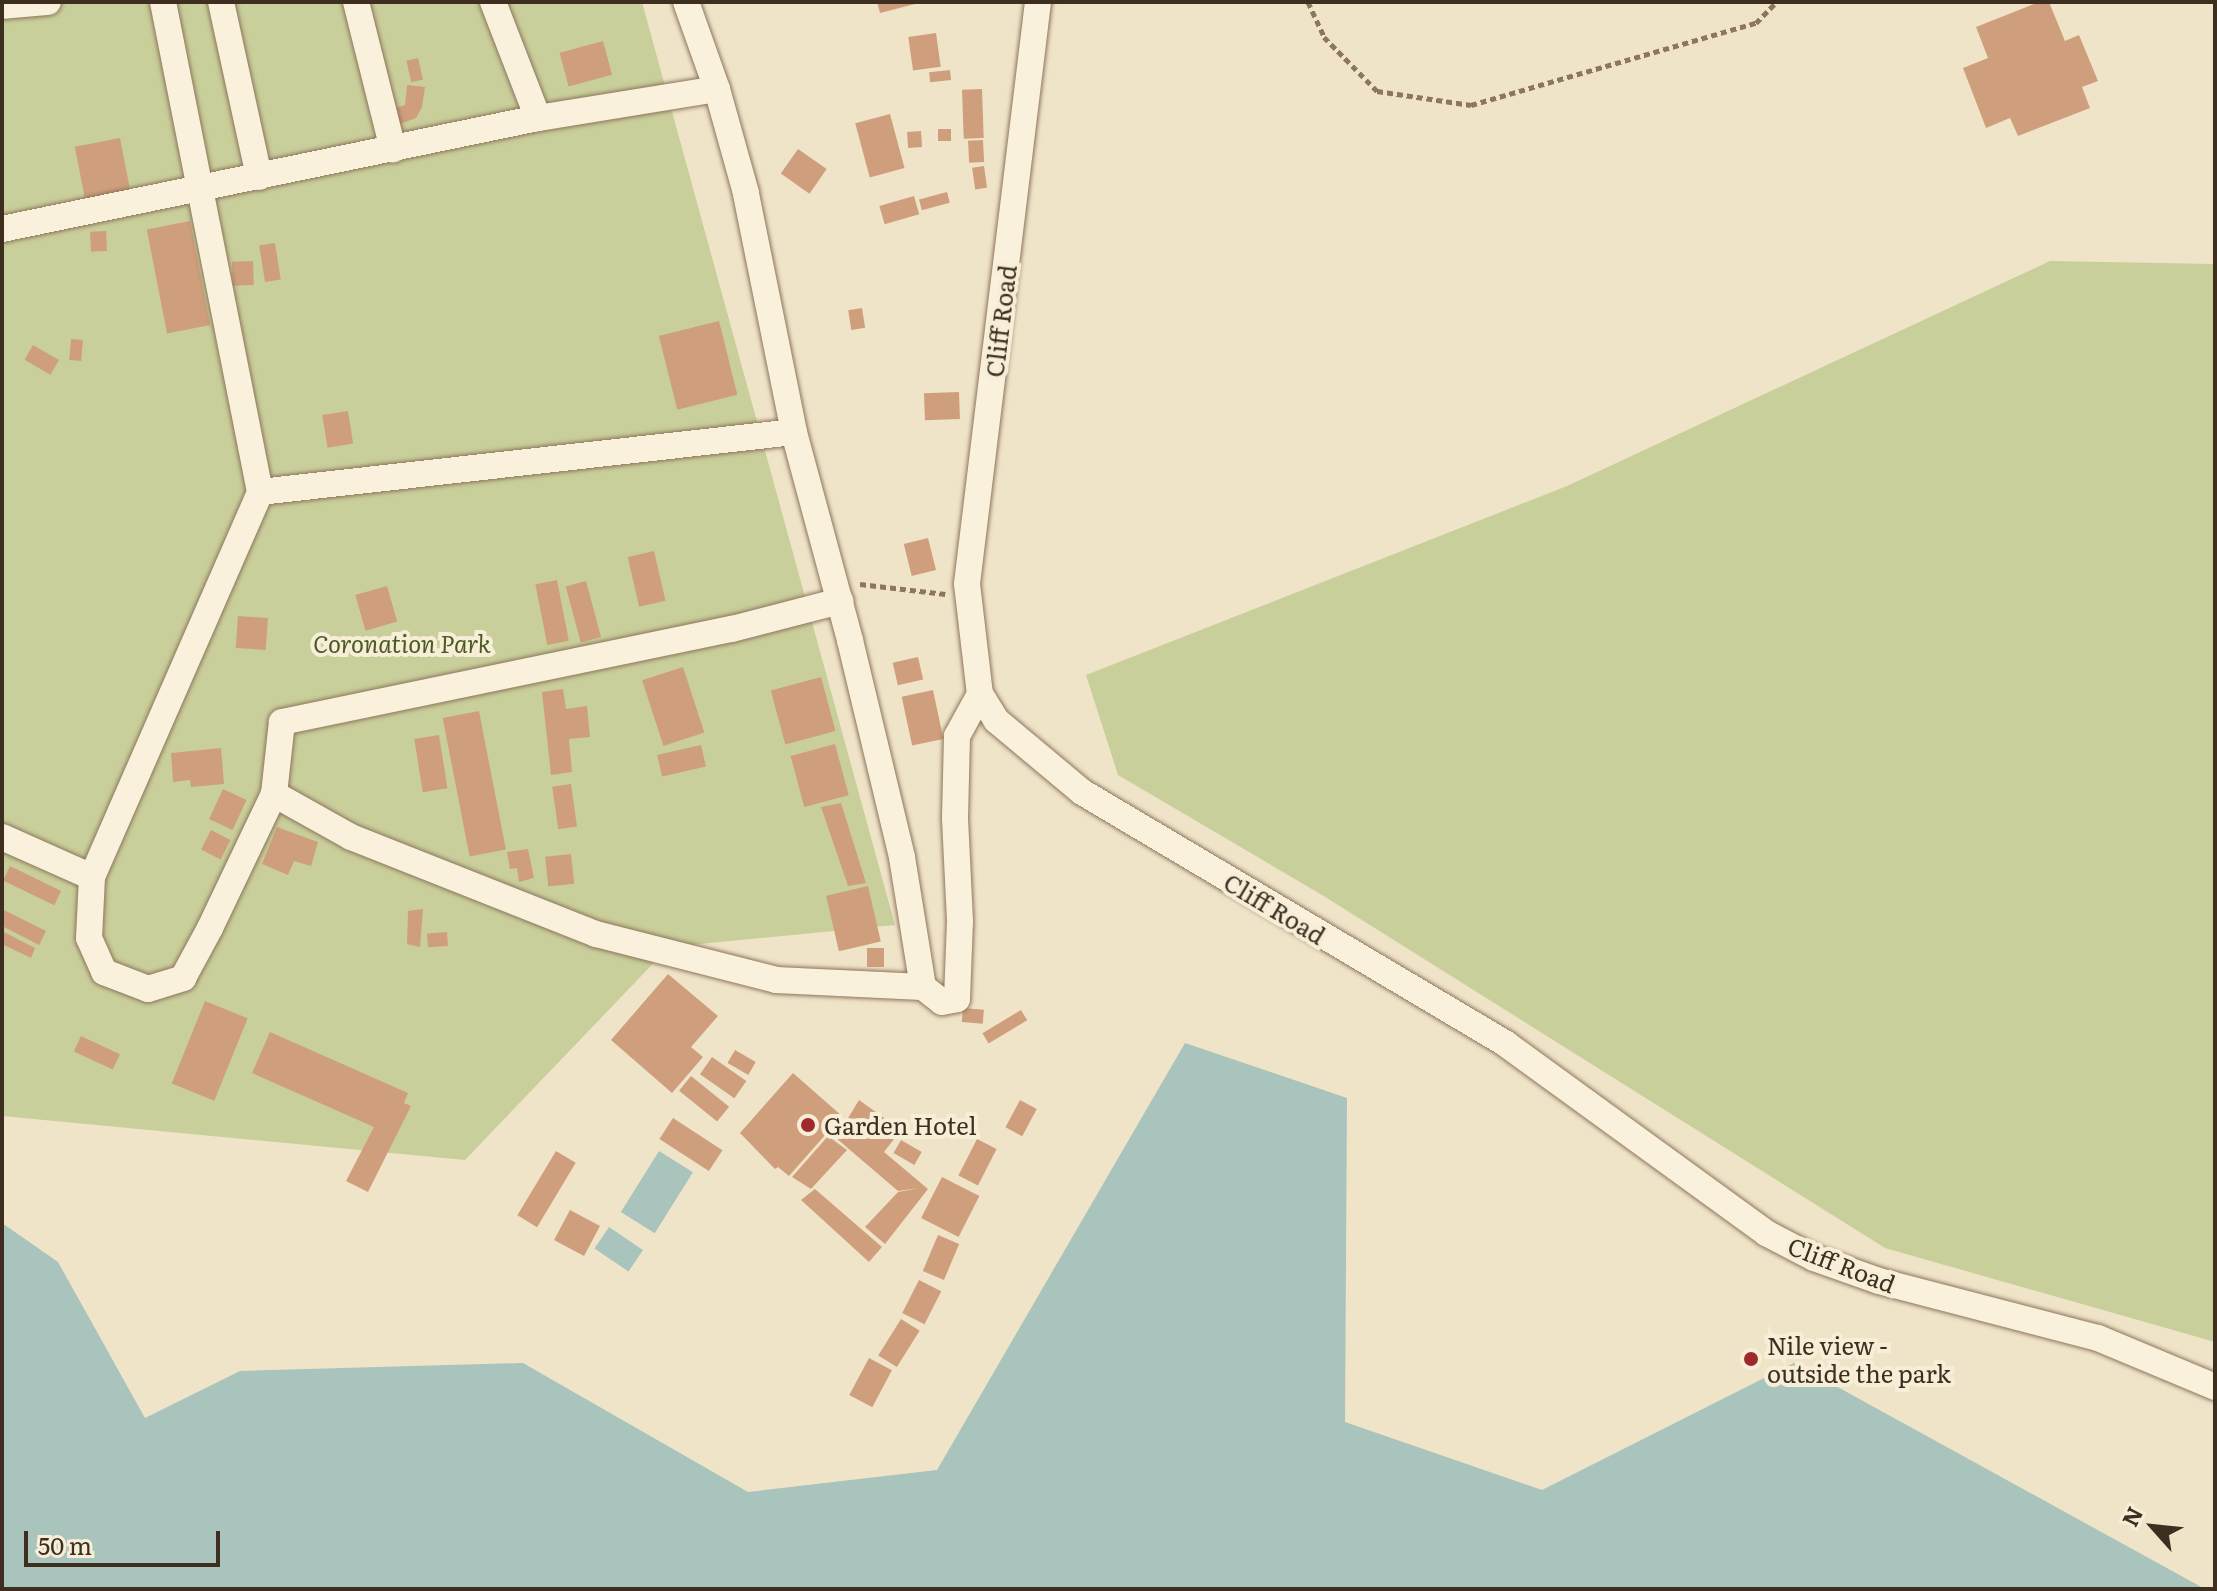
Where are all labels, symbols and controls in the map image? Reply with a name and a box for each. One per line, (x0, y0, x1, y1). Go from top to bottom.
street label: Cliff Road (979, 263, 1021, 379)
park label: Coronation Park (313, 629, 491, 657)
street label: Cliff Road (1219, 867, 1331, 949)
place label: Garden Hotel (824, 1111, 976, 1139)
marker: Garden Hotel (799, 1116, 817, 1134)
street label: Cliff Road (1784, 1230, 1900, 1298)
place label: Nile view - outside the park (1767, 1331, 1951, 1387)
marker: Nile view - outside the park (1742, 1350, 1760, 1368)
north arrow (2113, 1487, 2193, 1567)
text: N (2112, 1500, 2150, 1532)
scale bar (28, 1515, 224, 1565)
text: 50 m (38, 1527, 92, 1562)

